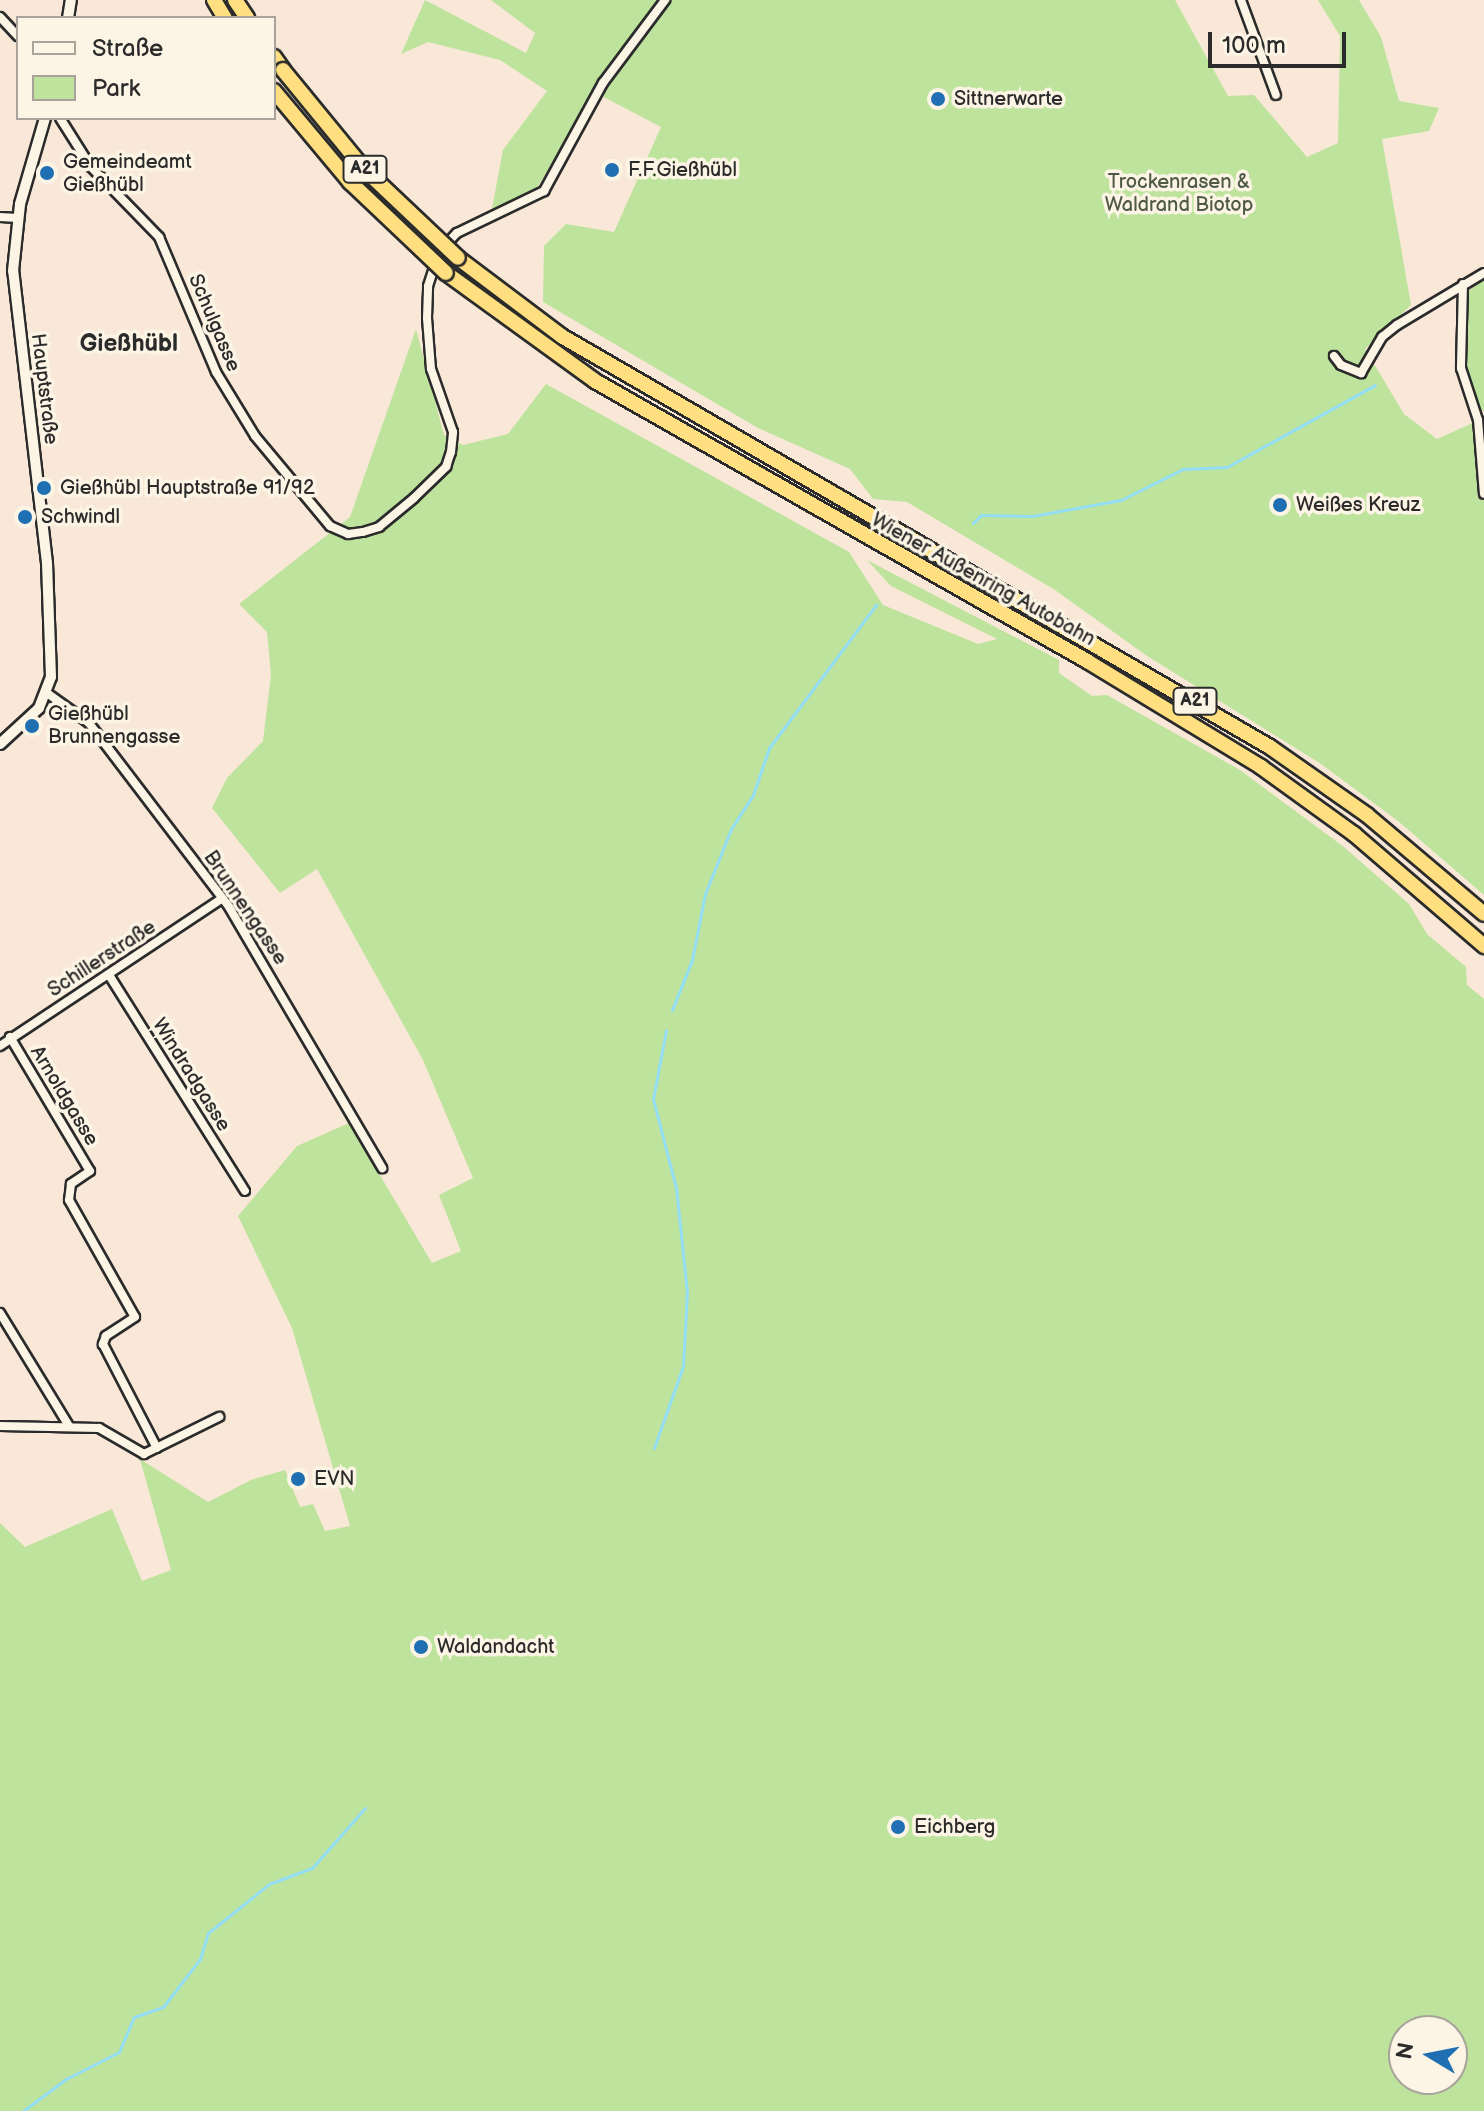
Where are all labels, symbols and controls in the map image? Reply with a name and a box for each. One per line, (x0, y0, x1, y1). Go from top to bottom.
legend (16, 16, 276, 120)
scale bar (1212, 16, 1350, 66)
text: 100 m (1222, 31, 1286, 60)
text: Straße (92, 34, 163, 63)
text: Park (92, 74, 140, 103)
place label: Sittnerwarte (954, 87, 1063, 111)
marker: Sittnerwarte (929, 90, 947, 108)
place label: Gemeindeamt Gießhübl (63, 150, 192, 197)
road number: A21 (341, 155, 389, 183)
place label: F.F.Gießhübl (628, 158, 737, 182)
marker: F.F.Gießhübl (603, 161, 621, 179)
marker: Gemeindeamt Gießhübl (38, 164, 56, 182)
park label: Trockenrasen & Waldrand Biotop (1105, 171, 1253, 218)
street label: Schulgasse (183, 271, 245, 375)
district label: Gießhübl (80, 330, 178, 358)
street label: Hauptstraße (25, 332, 63, 446)
place label: Gießhübl Hauptstraße 91/92 (60, 476, 315, 500)
marker: Gießhübl Hauptstraße 91/92 (35, 479, 53, 497)
place label: Weißes Kreuz (1296, 493, 1420, 517)
marker: Weißes Kreuz (1271, 496, 1289, 514)
place label: Schwindl (41, 505, 120, 529)
marker: Schwindl (16, 508, 34, 526)
street label: Wiener Außenring Autobahn (867, 508, 1099, 652)
road number: A21 (1171, 687, 1219, 715)
place label: Gießhübl Brunnengasse (48, 702, 180, 749)
marker: Gießhübl Brunnengasse (23, 717, 41, 735)
street label: Brunnengasse (198, 846, 292, 970)
street label: Schillerstraße (44, 915, 160, 1003)
street label: Windradgasse (147, 1014, 235, 1136)
street label: Arnoldgasse (25, 1042, 103, 1150)
place label: EVN (314, 1467, 355, 1491)
marker: EVN (289, 1470, 307, 1488)
place label: Waldandacht (437, 1635, 554, 1659)
marker: Waldandacht (412, 1638, 430, 1656)
place label: Eichberg (914, 1815, 995, 1839)
marker: Eichberg (889, 1818, 907, 1836)
north arrow (1388, 2015, 1468, 2095)
text: N (1391, 2041, 1421, 2062)

